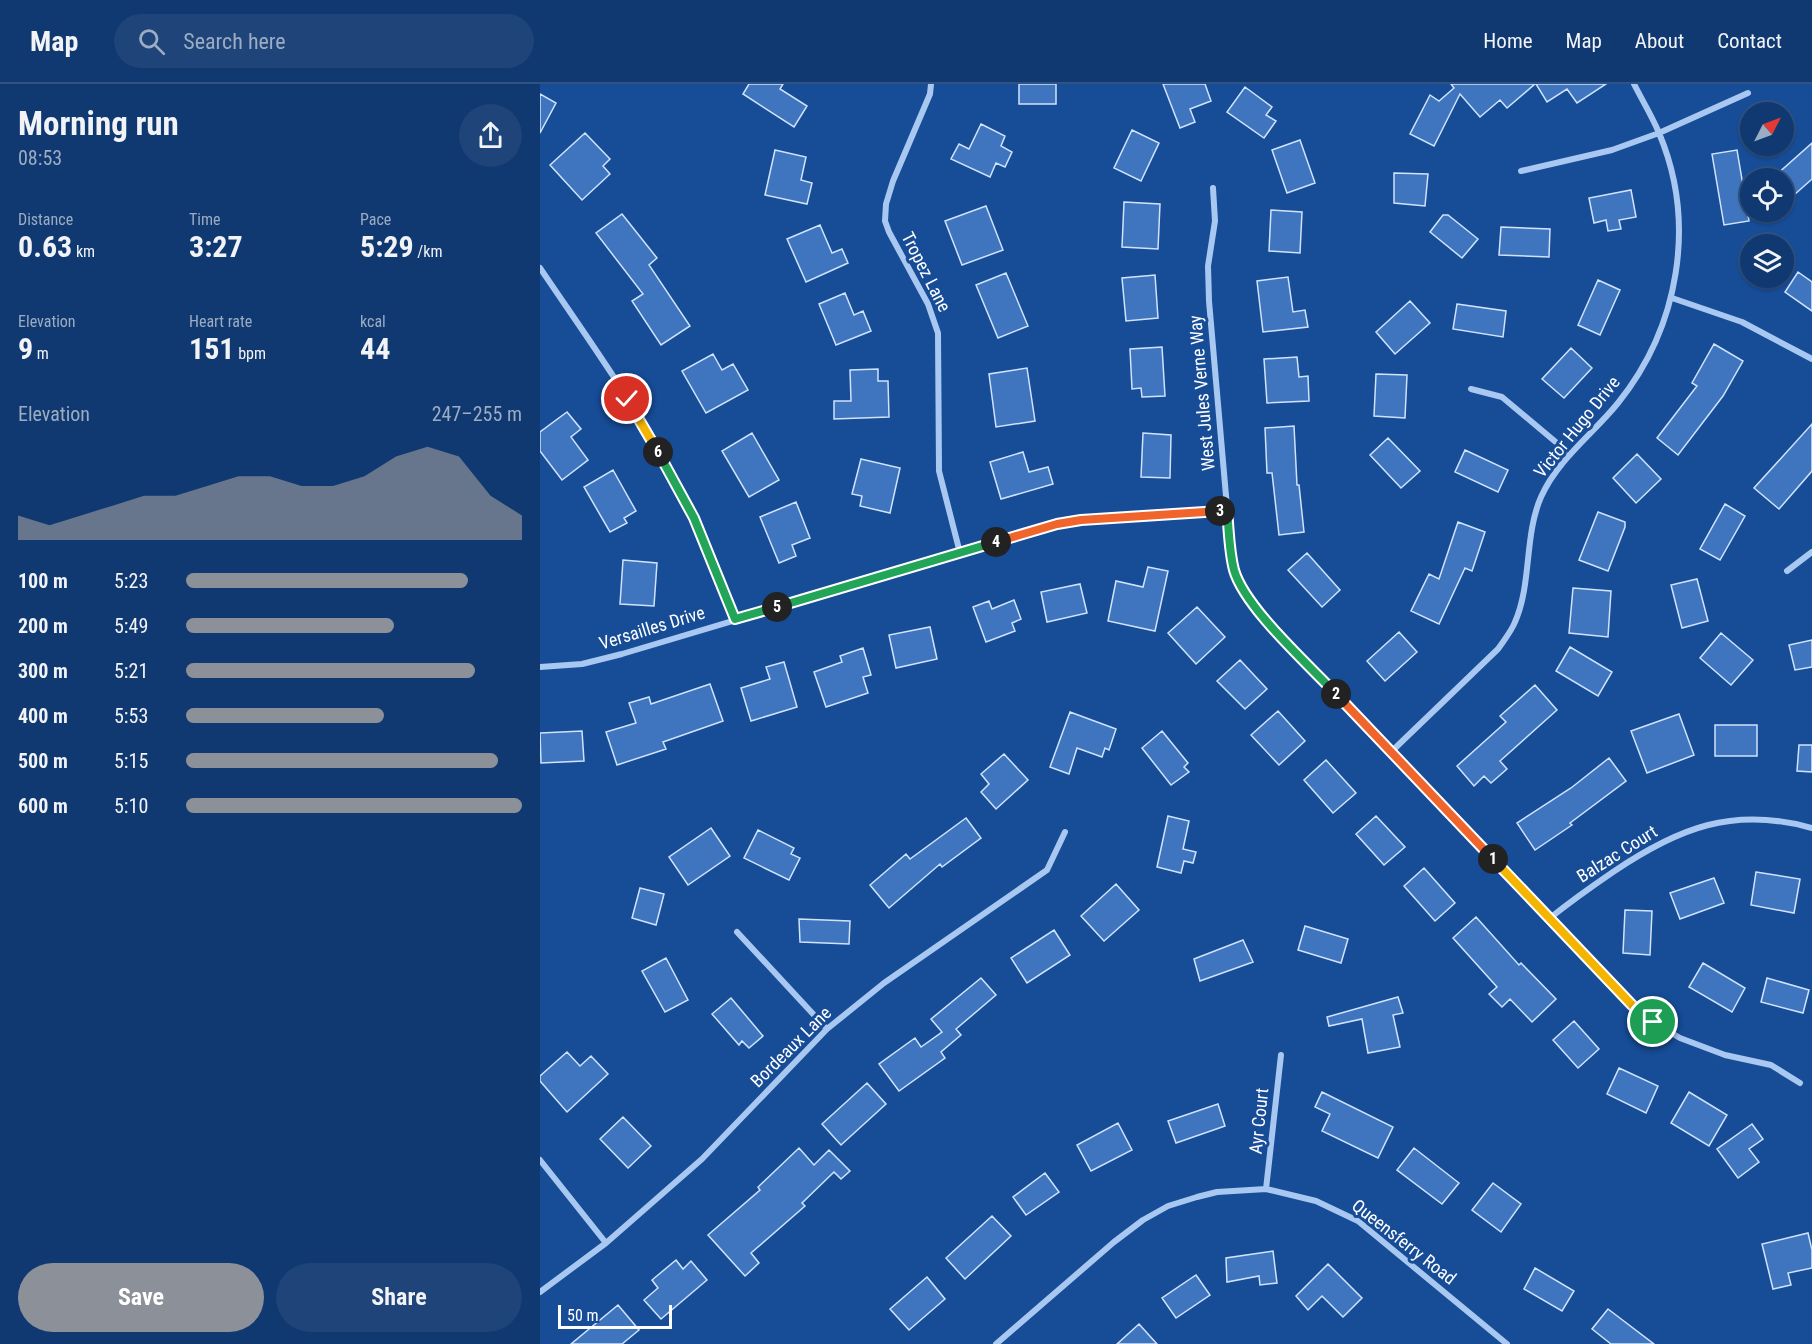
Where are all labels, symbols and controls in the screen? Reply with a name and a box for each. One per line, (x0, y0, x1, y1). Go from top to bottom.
search box (114, 14, 534, 68)
text: Map (30, 25, 78, 58)
icon: search (135, 25, 168, 58)
text: Search here (183, 29, 286, 54)
text: Home (1483, 29, 1533, 53)
text: Map (1566, 29, 1602, 53)
text: About (1635, 29, 1684, 53)
text: Contact (1717, 29, 1782, 53)
north arrow (1740, 102, 1794, 156)
map controls (1740, 102, 1794, 288)
text: Morning run (18, 104, 179, 143)
button: share (459, 104, 522, 167)
text: 08:53 (18, 146, 62, 170)
button: locate (1740, 168, 1794, 222)
text: Distance (18, 210, 73, 229)
text: Time (189, 210, 221, 229)
text: Pace (360, 210, 391, 229)
street label: Tropez Lane (897, 228, 955, 315)
text: 0.63 (18, 229, 72, 264)
text: 3:27 (189, 229, 243, 264)
text: 5:29 (360, 229, 414, 264)
button: layers (1740, 234, 1794, 288)
text: km (72, 242, 95, 261)
text: /km (414, 242, 443, 261)
text: Elevation (18, 312, 76, 331)
text: Heart rate (189, 312, 252, 331)
text: kcal (360, 312, 386, 331)
street label: West Jules Verne Way (1184, 314, 1219, 472)
text: 9 (18, 331, 33, 366)
text: 151 (189, 331, 234, 366)
text: 44 (360, 331, 390, 366)
text: m (33, 344, 49, 363)
text: bpm (234, 344, 266, 363)
street label: Victor Hugo Drive (1529, 372, 1624, 482)
pin (601, 373, 652, 424)
icon: check (610, 382, 643, 415)
text: Elevation (18, 402, 90, 426)
text: 247–255 m (432, 402, 522, 426)
pin: 6 (643, 437, 673, 467)
text: 6 (654, 442, 662, 461)
pin: 3 (1205, 496, 1235, 526)
text: 3 (1216, 501, 1224, 520)
pin: 4 (981, 527, 1011, 557)
text: 4 (992, 532, 1000, 551)
text: 100 m (18, 569, 68, 593)
text: 5:23 (114, 569, 148, 593)
pin: 5 (762, 592, 792, 622)
text: 5 (773, 597, 781, 616)
street label: Versailles Drive (596, 601, 707, 654)
text: 200 m (18, 614, 68, 638)
text: 5:49 (114, 614, 148, 638)
text: 300 m (18, 659, 68, 683)
text: 5:21 (114, 659, 148, 683)
pin: 2 (1321, 679, 1351, 709)
text: 2 (1332, 684, 1340, 703)
text: 400 m (18, 704, 68, 728)
text: 5:53 (114, 704, 148, 728)
text: 500 m (18, 749, 68, 773)
text: 5:15 (114, 749, 148, 773)
text: 600 m (18, 794, 68, 818)
text: 5:10 (114, 794, 148, 818)
street label: Balzac Court (1573, 821, 1661, 887)
pin: 1 (1478, 844, 1508, 874)
text: 1 (1489, 849, 1497, 868)
pin (1627, 996, 1678, 1047)
street label: Bordeaux Lane (746, 1002, 835, 1091)
icon: arrive (1636, 1005, 1669, 1038)
street label: Ayr Court (1245, 1087, 1272, 1155)
street label: Queensferry Road (1348, 1195, 1460, 1289)
button: Save (18, 1263, 264, 1332)
button: Share (276, 1263, 522, 1332)
scale bar (558, 1302, 672, 1330)
text: 50 m (567, 1306, 599, 1325)

